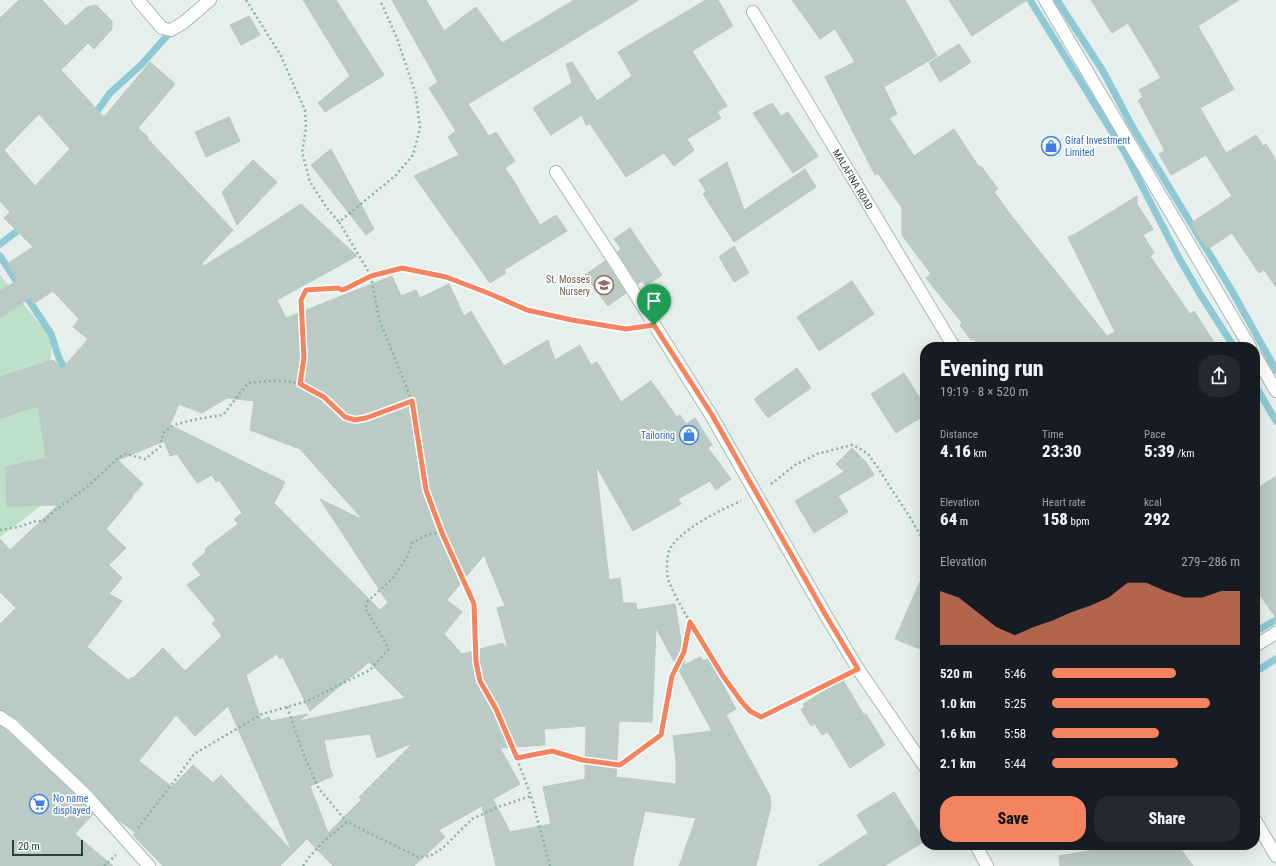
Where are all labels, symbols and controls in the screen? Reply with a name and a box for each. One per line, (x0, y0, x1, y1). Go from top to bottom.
shop icon: Giraf Investment Limited (1040, 135, 1062, 157)
place label: Giraf Investment Limited (1065, 135, 1130, 158)
street label: MALAFINA ROAD (831, 147, 876, 212)
place label: St. Mosses Nursery (546, 274, 590, 297)
school or university icon: St. Mosses Nursery (593, 274, 615, 296)
pin (637, 284, 671, 325)
icon: arrive (643, 290, 665, 312)
button: share (1198, 355, 1240, 397)
text: Evening run (940, 356, 1044, 381)
text: 19:19 · 8 × 520 m (940, 384, 1028, 399)
shop icon: Tailoring (678, 424, 700, 446)
text: Distance (940, 428, 978, 441)
text: Time (1042, 428, 1064, 441)
text: Pace (1144, 428, 1166, 441)
place label: Tailoring (641, 430, 675, 441)
text: 4.16 (940, 441, 971, 461)
text: 23:30 (1042, 441, 1081, 461)
text: 5:39 (1144, 441, 1175, 461)
text: km (971, 447, 987, 460)
text: /km (1175, 447, 1195, 460)
text: Elevation (940, 496, 980, 509)
text: Heart rate (1042, 496, 1085, 509)
text: kcal (1144, 496, 1162, 509)
text: 64 (940, 509, 957, 529)
text: 158 (1042, 509, 1068, 529)
text: 292 (1144, 509, 1170, 529)
text: m (957, 515, 968, 528)
text: bpm (1068, 515, 1090, 528)
text: Elevation (940, 554, 987, 569)
text: 279–286 m (1181, 554, 1240, 569)
text: 520 m (940, 666, 972, 681)
text: 5:46 (1004, 666, 1026, 681)
text: 1.0 km (940, 696, 976, 711)
text: 5:25 (1004, 696, 1026, 711)
text: 1.6 km (940, 726, 976, 741)
text: 5:58 (1004, 726, 1026, 741)
text: 2.1 km (940, 756, 976, 771)
text: 5:44 (1004, 756, 1026, 771)
supermarket icon: No name displayed (28, 793, 50, 815)
place label: No name displayed (53, 793, 91, 816)
button: Save (940, 796, 1086, 842)
button: Share (1094, 796, 1240, 842)
scale bar (12, 838, 83, 857)
text: 20 m (18, 840, 40, 853)

